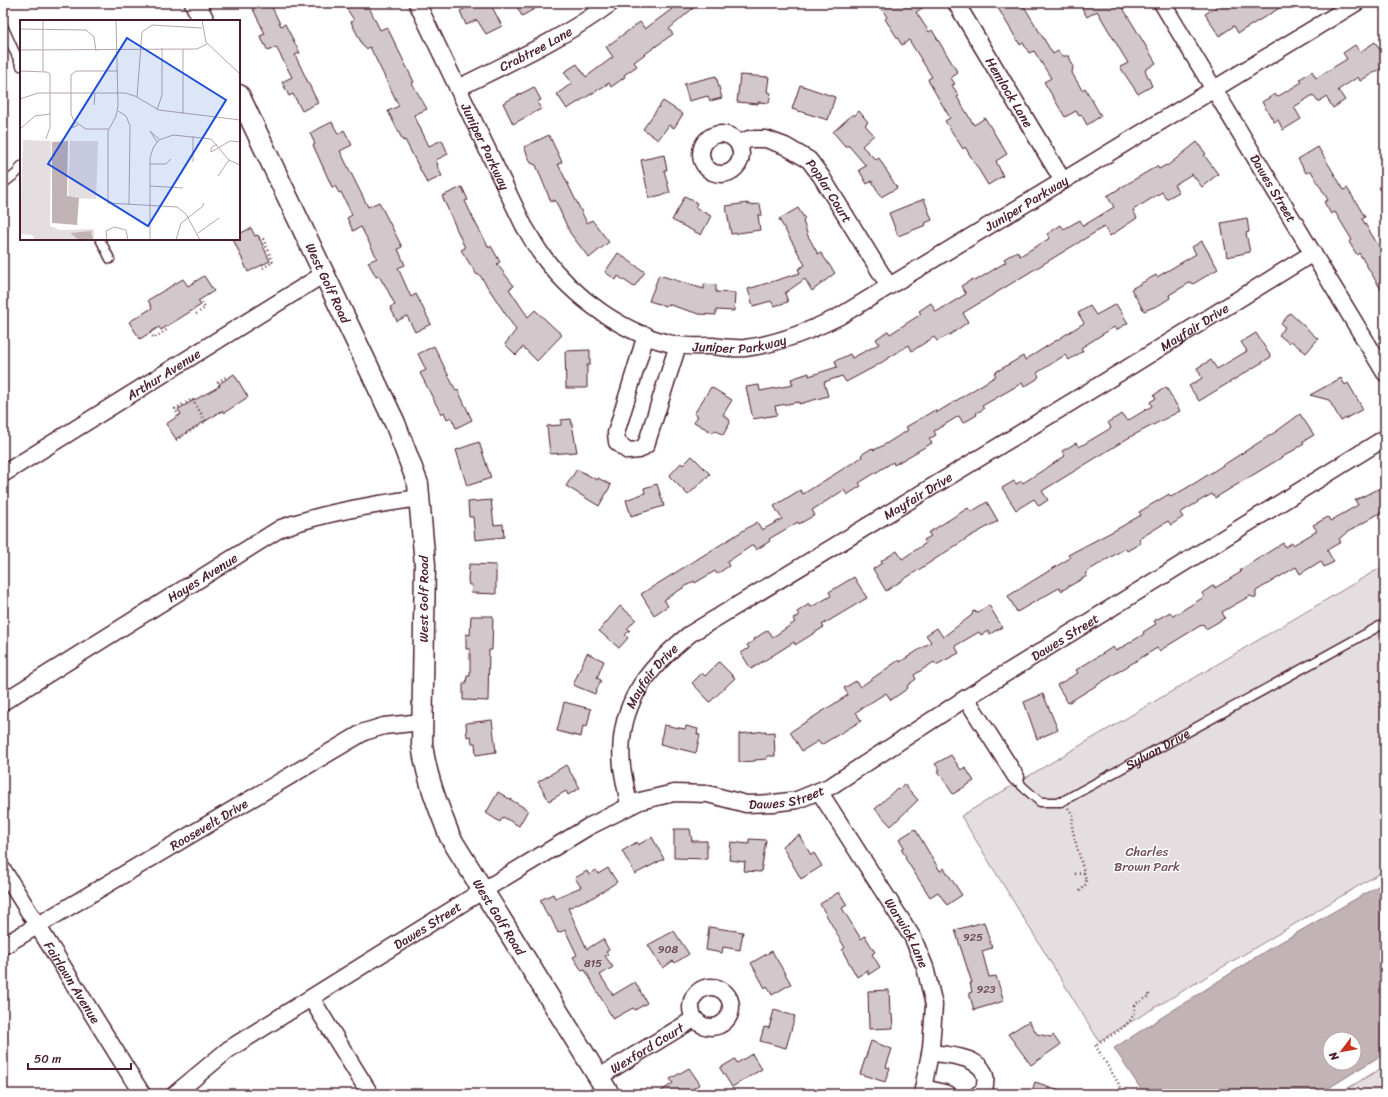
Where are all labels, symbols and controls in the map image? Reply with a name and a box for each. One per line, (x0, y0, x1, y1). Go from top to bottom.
inset map (20, 20, 240, 240)
street label: Crabtree Lane (495, 20, 577, 78)
street label: Hemlock Lane (979, 52, 1040, 133)
street label: Juniper Parkway (454, 98, 516, 194)
street label: Dawes Street (1243, 149, 1303, 227)
street label: Poplar Court (800, 154, 859, 228)
street label: Juniper Parkway (979, 169, 1073, 238)
street label: West Golf Road (299, 239, 357, 328)
street label: Mayfair Drive (1155, 297, 1234, 357)
street label: Juniper Parkway (691, 328, 790, 360)
street label: Arthur Avenue (121, 342, 206, 407)
street label: Mayfair Drive (879, 466, 957, 526)
street label: Hayes Avenue (162, 547, 243, 609)
street label: West Golf Road (412, 554, 435, 642)
street label: Dawes Street (1026, 607, 1104, 667)
street label: Mayfair Drive (619, 638, 684, 712)
street label: Sylvan Drive (1121, 722, 1194, 776)
street label: Dawes Street (748, 779, 828, 816)
street label: Roosevelt Drive (165, 792, 253, 857)
park label: Charles Brown Park (1114, 840, 1180, 878)
street label: West Golf Road (466, 874, 532, 961)
street label: Warwick Lane (878, 893, 935, 972)
street label: Dawes Street (389, 895, 466, 956)
house number: 925 (963, 928, 983, 947)
street label: Fairlawn Avenue (38, 937, 107, 1028)
house number: 908 (658, 940, 679, 959)
house number: 815 (584, 954, 602, 973)
house number: 923 (976, 980, 996, 999)
street label: Wexford Court (605, 1016, 689, 1080)
north arrow (1322, 1031, 1362, 1071)
scale bar (28, 1045, 131, 1071)
text: N (1324, 1047, 1345, 1065)
text: 50 m (34, 1048, 61, 1070)

